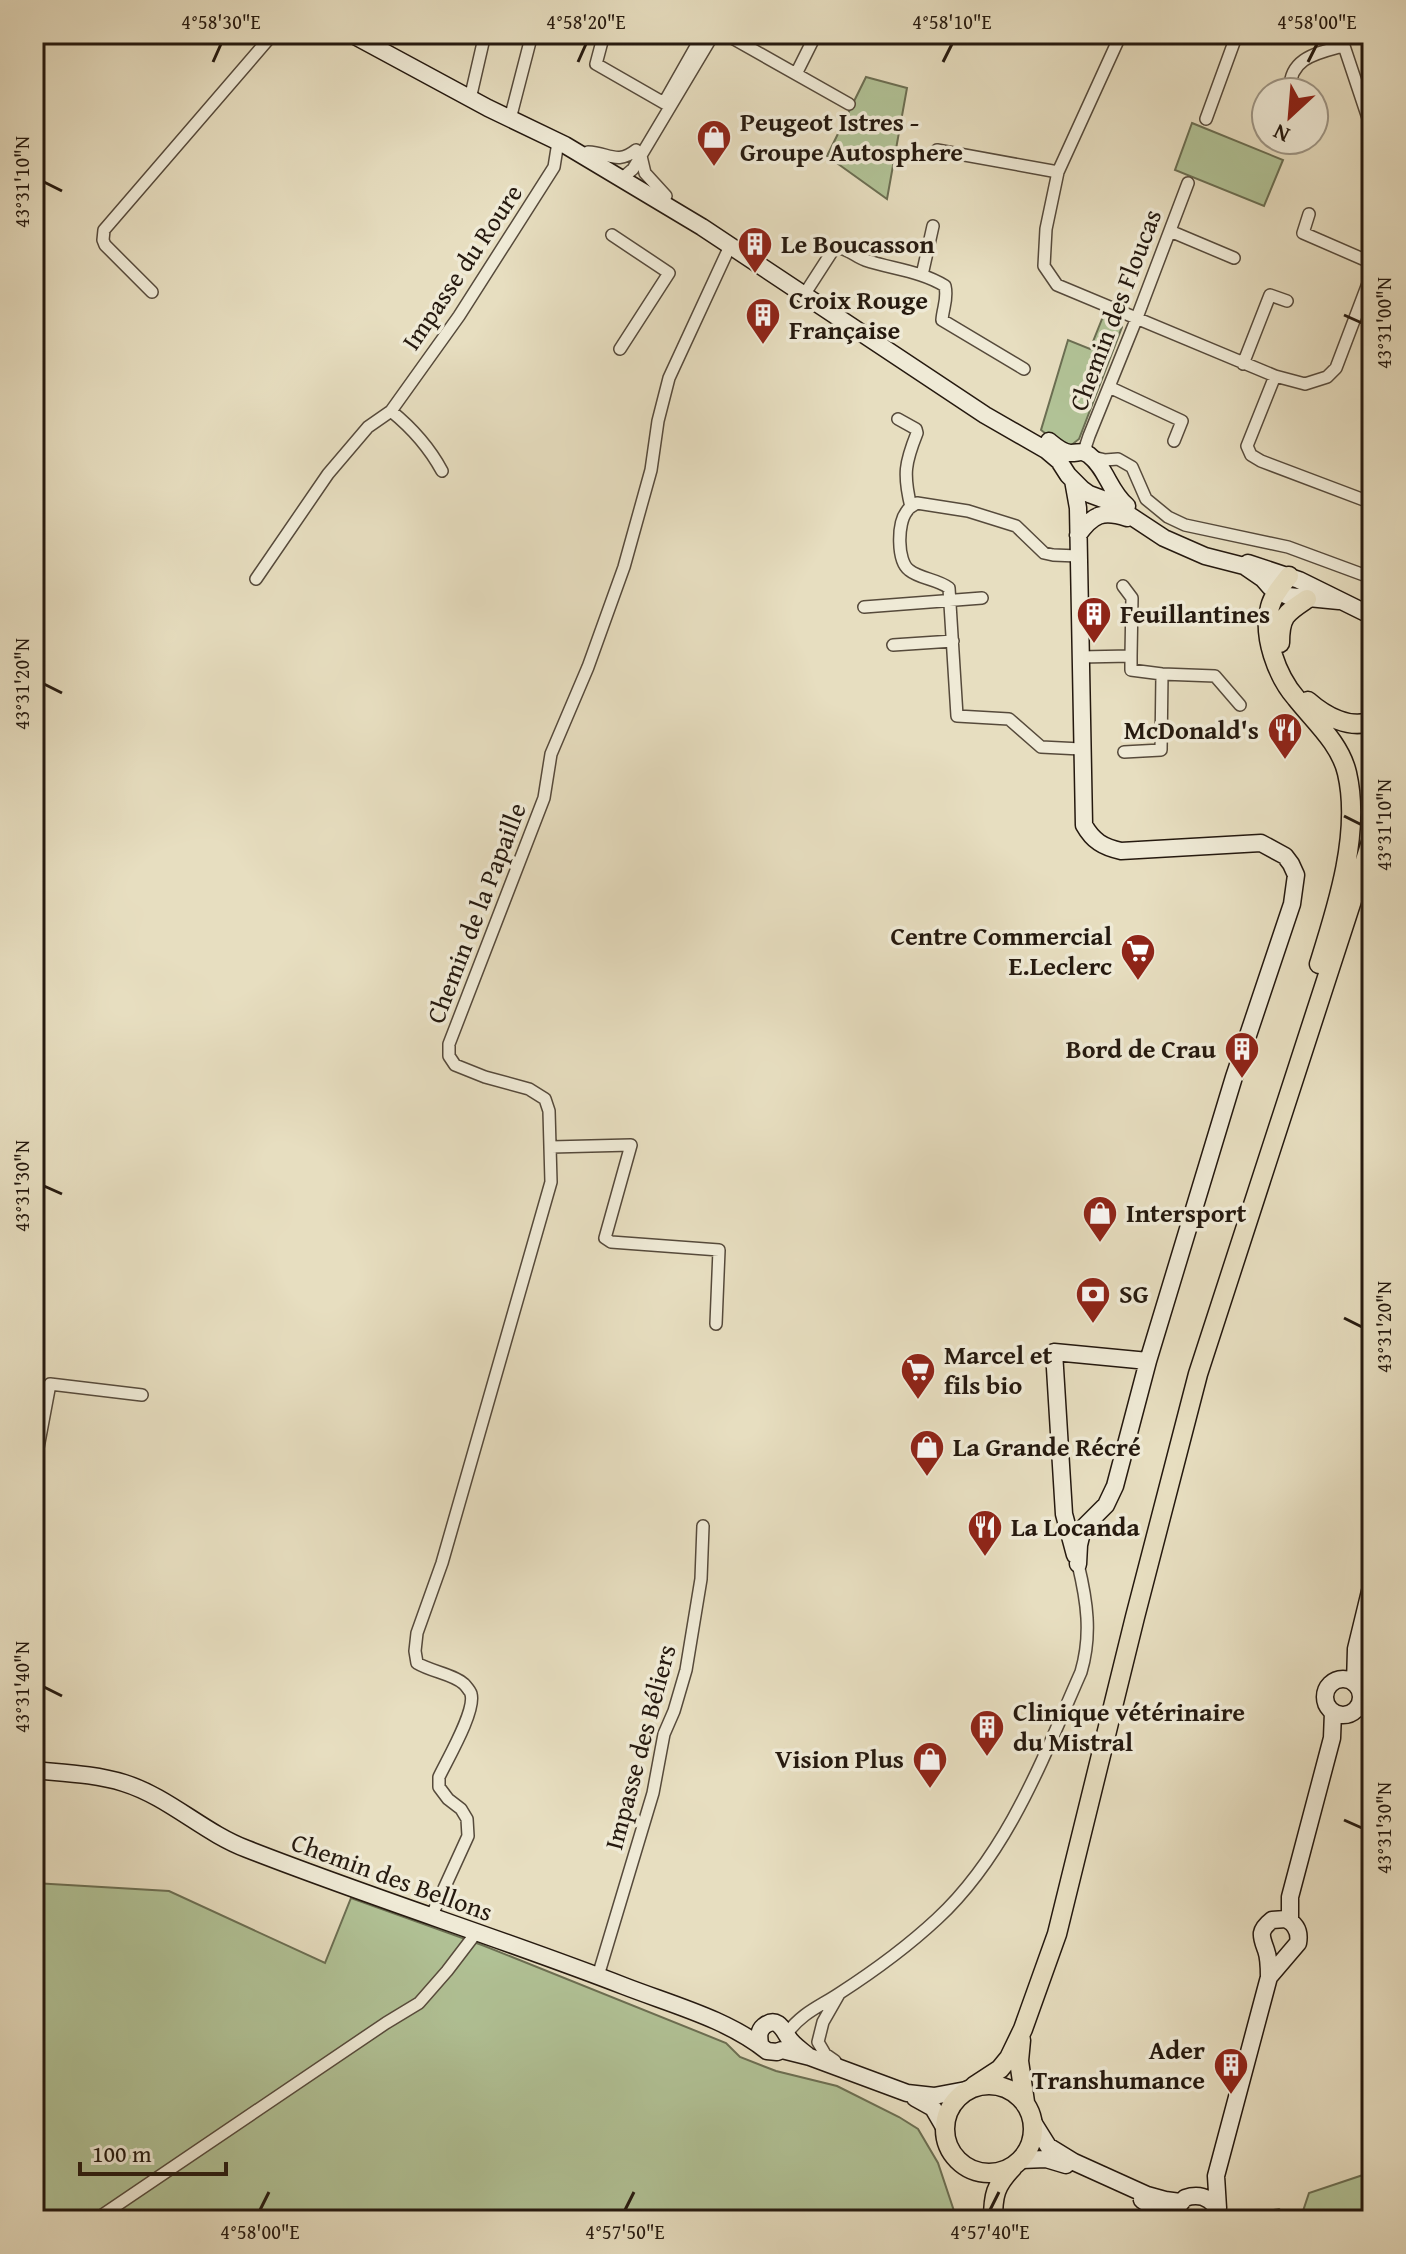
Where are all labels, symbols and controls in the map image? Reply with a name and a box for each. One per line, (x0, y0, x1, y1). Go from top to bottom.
text: 4°58'30"E (181, 7, 261, 36)
text: 4°58'20"E (546, 7, 626, 36)
text: 4°58'10"E (912, 7, 992, 36)
text: 4°58'00"E (1277, 7, 1357, 36)
north arrow (1250, 76, 1330, 156)
place label: Peugeot Istres - Groupe Autosphere (740, 102, 963, 171)
text: N (1267, 116, 1295, 152)
shop icon: Peugeot Istres - Groupe Autosphere (695, 118, 733, 168)
text: 43°31'10"N (7, 136, 36, 228)
street label: Impasse du Roure (392, 176, 532, 357)
street label: Chemin des Floucas (1058, 203, 1171, 416)
place label: Le Boucasson (781, 224, 935, 263)
building icon: Le Boucasson (736, 225, 774, 275)
text: 43°31'00"N (1369, 277, 1398, 369)
place label: Croix Rouge Française (789, 280, 928, 349)
building icon: Croix Rouge Française (744, 296, 782, 346)
place label: Feuillantines (1120, 594, 1270, 633)
building icon: Feuillantines (1075, 595, 1113, 645)
text: 43°31'20"N (7, 638, 36, 730)
place label: McDonald's (1124, 710, 1259, 749)
restaurant icon: McDonald's (1266, 711, 1304, 761)
text: 43°31'10"N (1369, 779, 1398, 871)
street label: Chemin de la Papaille (415, 797, 536, 1029)
place label: Centre Commercial E.Leclerc (890, 916, 1112, 985)
supermarket icon: Centre Commercial E.Leclerc (1119, 932, 1157, 982)
place label: Bord de Crau (1066, 1029, 1216, 1068)
building icon: Bord de Crau (1223, 1030, 1261, 1080)
text: 43°31'30"N (7, 1140, 36, 1232)
place label: Intersport (1126, 1193, 1246, 1232)
shop icon: Intersport (1081, 1194, 1119, 1244)
place label: SG (1119, 1274, 1149, 1313)
bank icon: SG (1074, 1275, 1112, 1325)
text: 43°31'20"N (1369, 1281, 1398, 1373)
place label: Marcel et fils bio (944, 1335, 1053, 1404)
supermarket icon: Marcel et fils bio (899, 1351, 937, 1401)
place label: La Grande Récré (953, 1427, 1141, 1466)
shop icon: La Grande Récré (908, 1428, 946, 1478)
place label: La Locanda (1011, 1507, 1141, 1546)
restaurant icon: La Locanda (966, 1508, 1004, 1558)
street label: Impasse des Béliers (593, 1640, 686, 1854)
text: 43°31'40"N (7, 1641, 36, 1733)
place label: Clinique vétérinaire du Mistral (1013, 1692, 1245, 1761)
building icon: Clinique vétérinaire du Mistral (968, 1708, 1006, 1758)
place label: Vision Plus (775, 1739, 904, 1778)
shop icon: Vision Plus (911, 1740, 949, 1790)
text: 43°31'30"N (1369, 1782, 1398, 1874)
street label: Chemin des Bellons (286, 1822, 498, 1931)
place label: Ader Transhumance (1032, 2030, 1205, 2099)
building icon: Ader Transhumance (1212, 2046, 1250, 2096)
scale bar (80, 2126, 226, 2176)
text: 100 m (92, 2136, 152, 2171)
text: 4°58'00"E (220, 2217, 300, 2246)
text: 4°57'50"E (585, 2217, 665, 2246)
text: 4°57'40"E (950, 2217, 1030, 2246)

